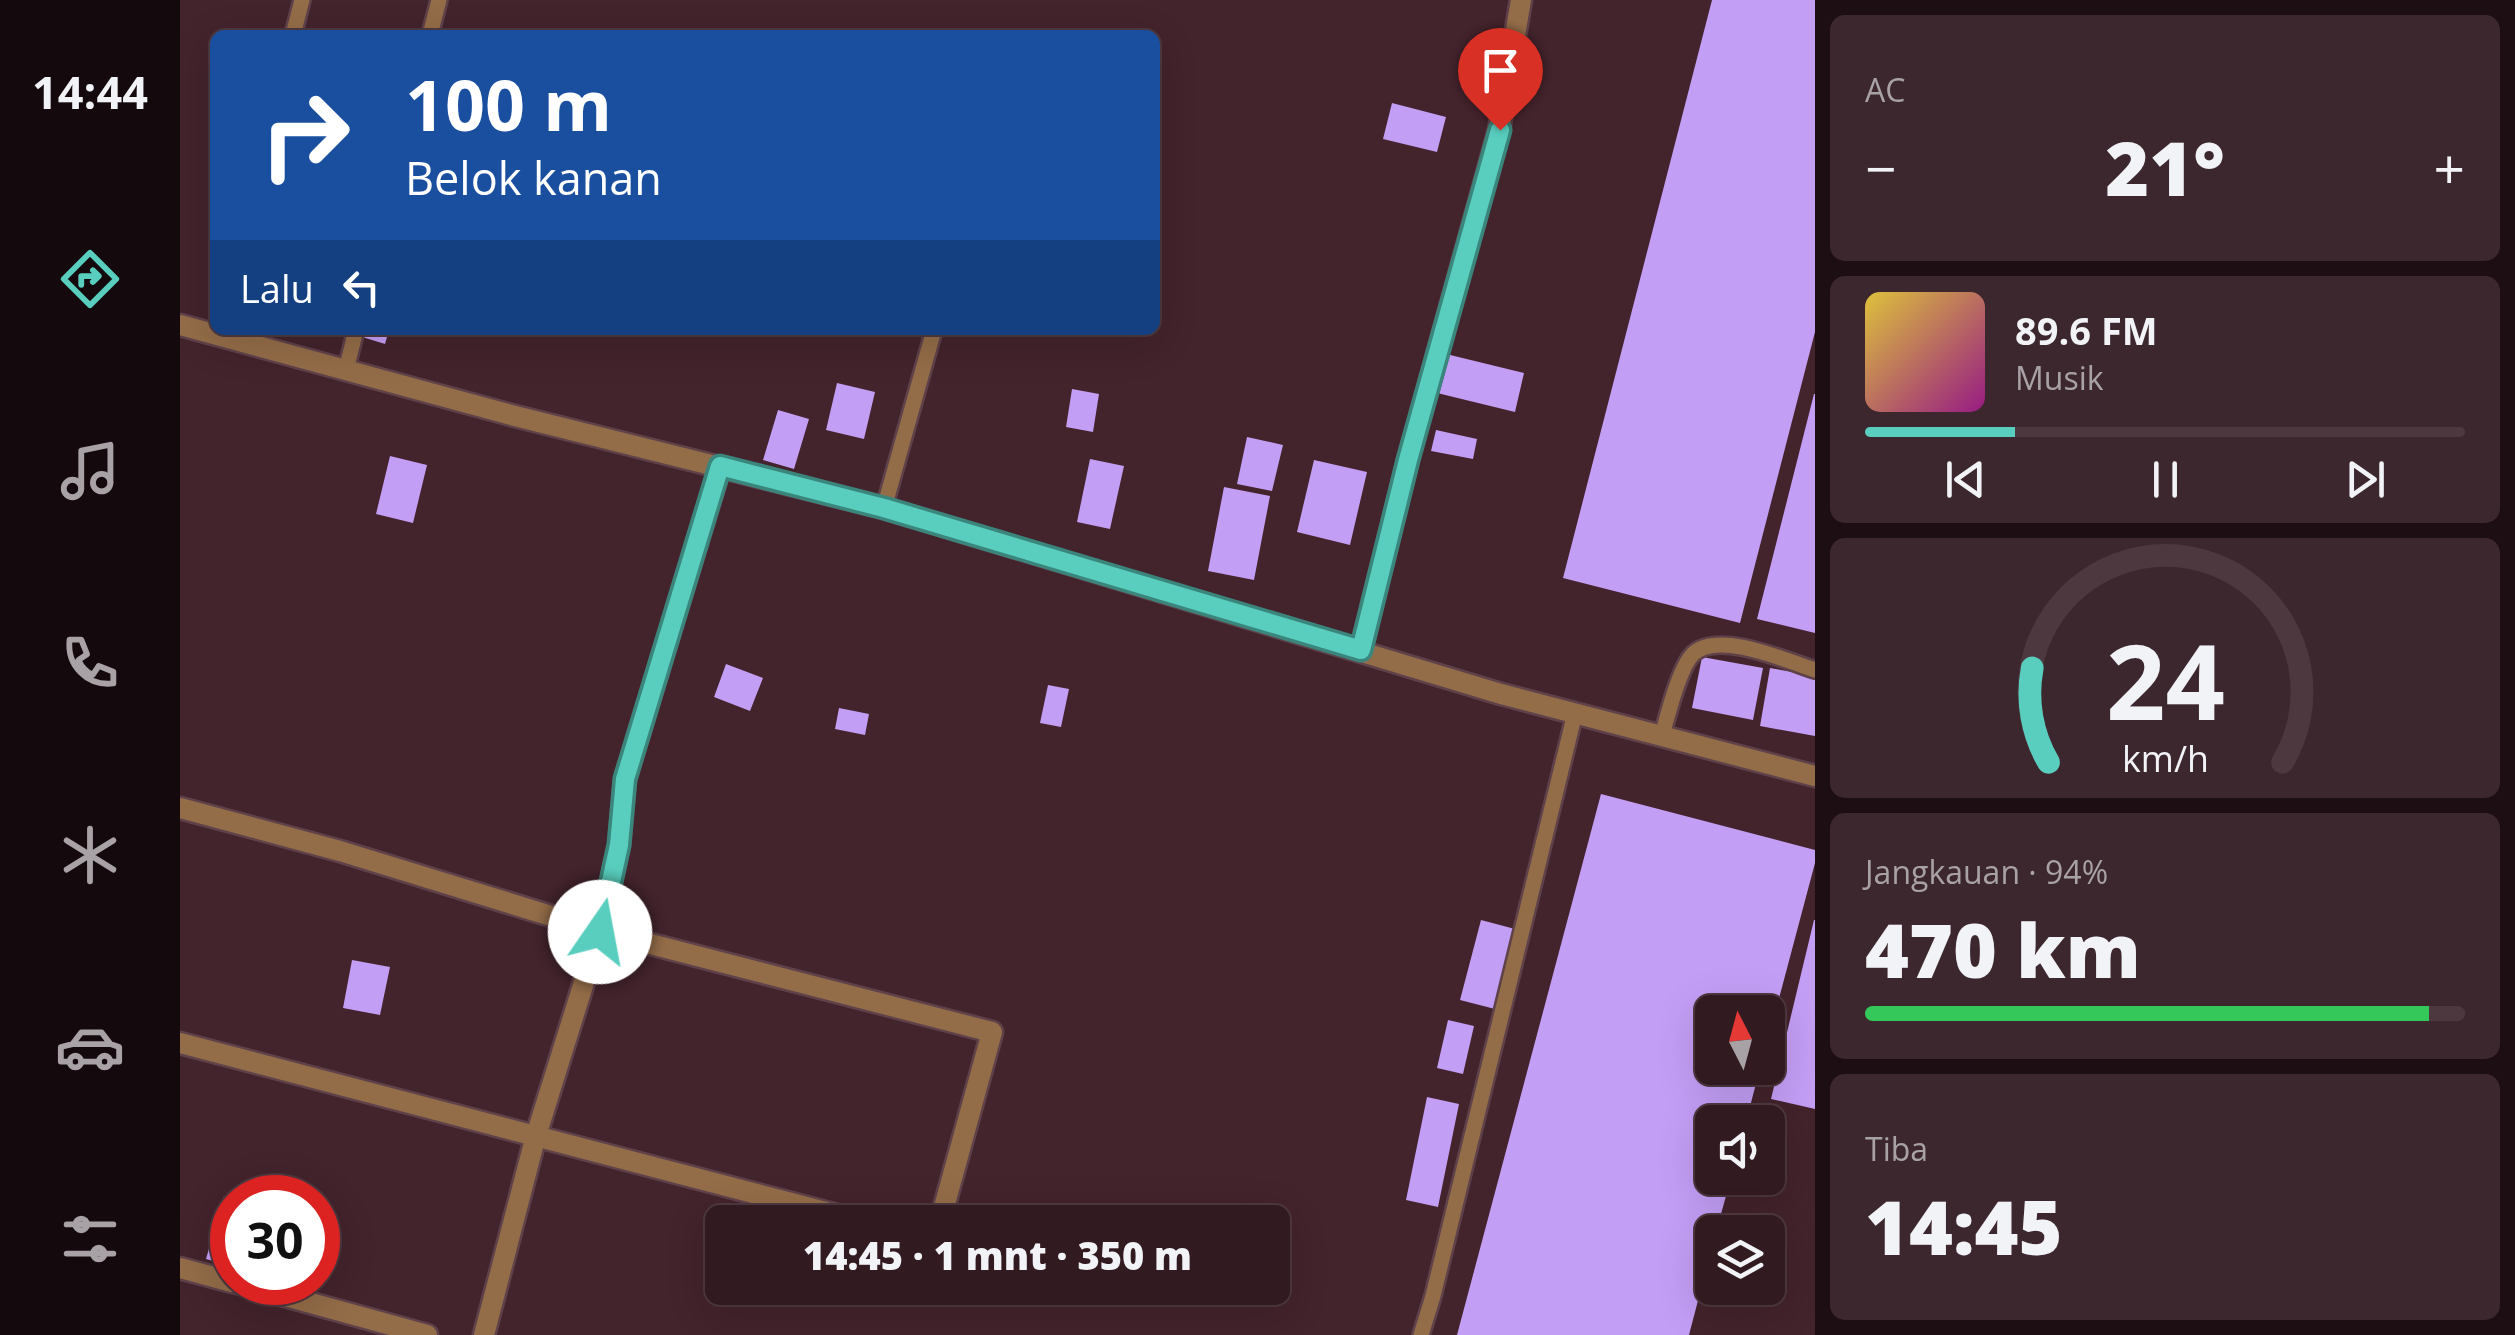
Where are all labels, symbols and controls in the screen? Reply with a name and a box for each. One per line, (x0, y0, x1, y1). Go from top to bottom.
pin (1458, 28, 1543, 131)
icon: arrive (1473, 43, 1528, 98)
text: 100 m (405, 56, 612, 152)
text: 14:44 (32, 61, 148, 122)
text: AC (1865, 68, 1905, 111)
icon: right (240, 70, 370, 200)
text: 21° (2105, 116, 2225, 218)
text: − (1865, 130, 1896, 205)
text: + (2434, 130, 2465, 205)
text: Belok kanan (405, 147, 662, 208)
icon: directions (55, 244, 125, 314)
icon: left (334, 260, 389, 315)
text: Lalu (240, 262, 314, 314)
text: 89.6 FM (2015, 304, 2158, 356)
text: Musik (2015, 356, 2104, 399)
icon: music (55, 436, 125, 506)
icon: previous (1938, 452, 1993, 507)
icon: pause (2138, 452, 2193, 507)
icon: next (2338, 452, 2393, 507)
text: 24 (2106, 609, 2224, 750)
icon: phone (55, 628, 125, 698)
text: km/h (2122, 734, 2208, 782)
icon: climate (55, 820, 125, 890)
text: Jangkauan · 94% (1865, 850, 2108, 893)
position arrow (548, 880, 652, 984)
text: 470 km (1865, 898, 2141, 1000)
north arrow (1695, 995, 1785, 1085)
map controls (1695, 995, 1785, 1305)
icon: car (55, 1012, 125, 1082)
button: sound (1695, 1105, 1785, 1195)
text: Tiba (1865, 1127, 1928, 1170)
speed limit sign: 30 (210, 1175, 340, 1305)
text: 14:45 (1865, 1175, 2062, 1277)
icon: filters (55, 1204, 125, 1274)
button: layers (1695, 1215, 1785, 1305)
text: 14:45 · 1 mnt · 350 m (803, 1229, 1192, 1281)

